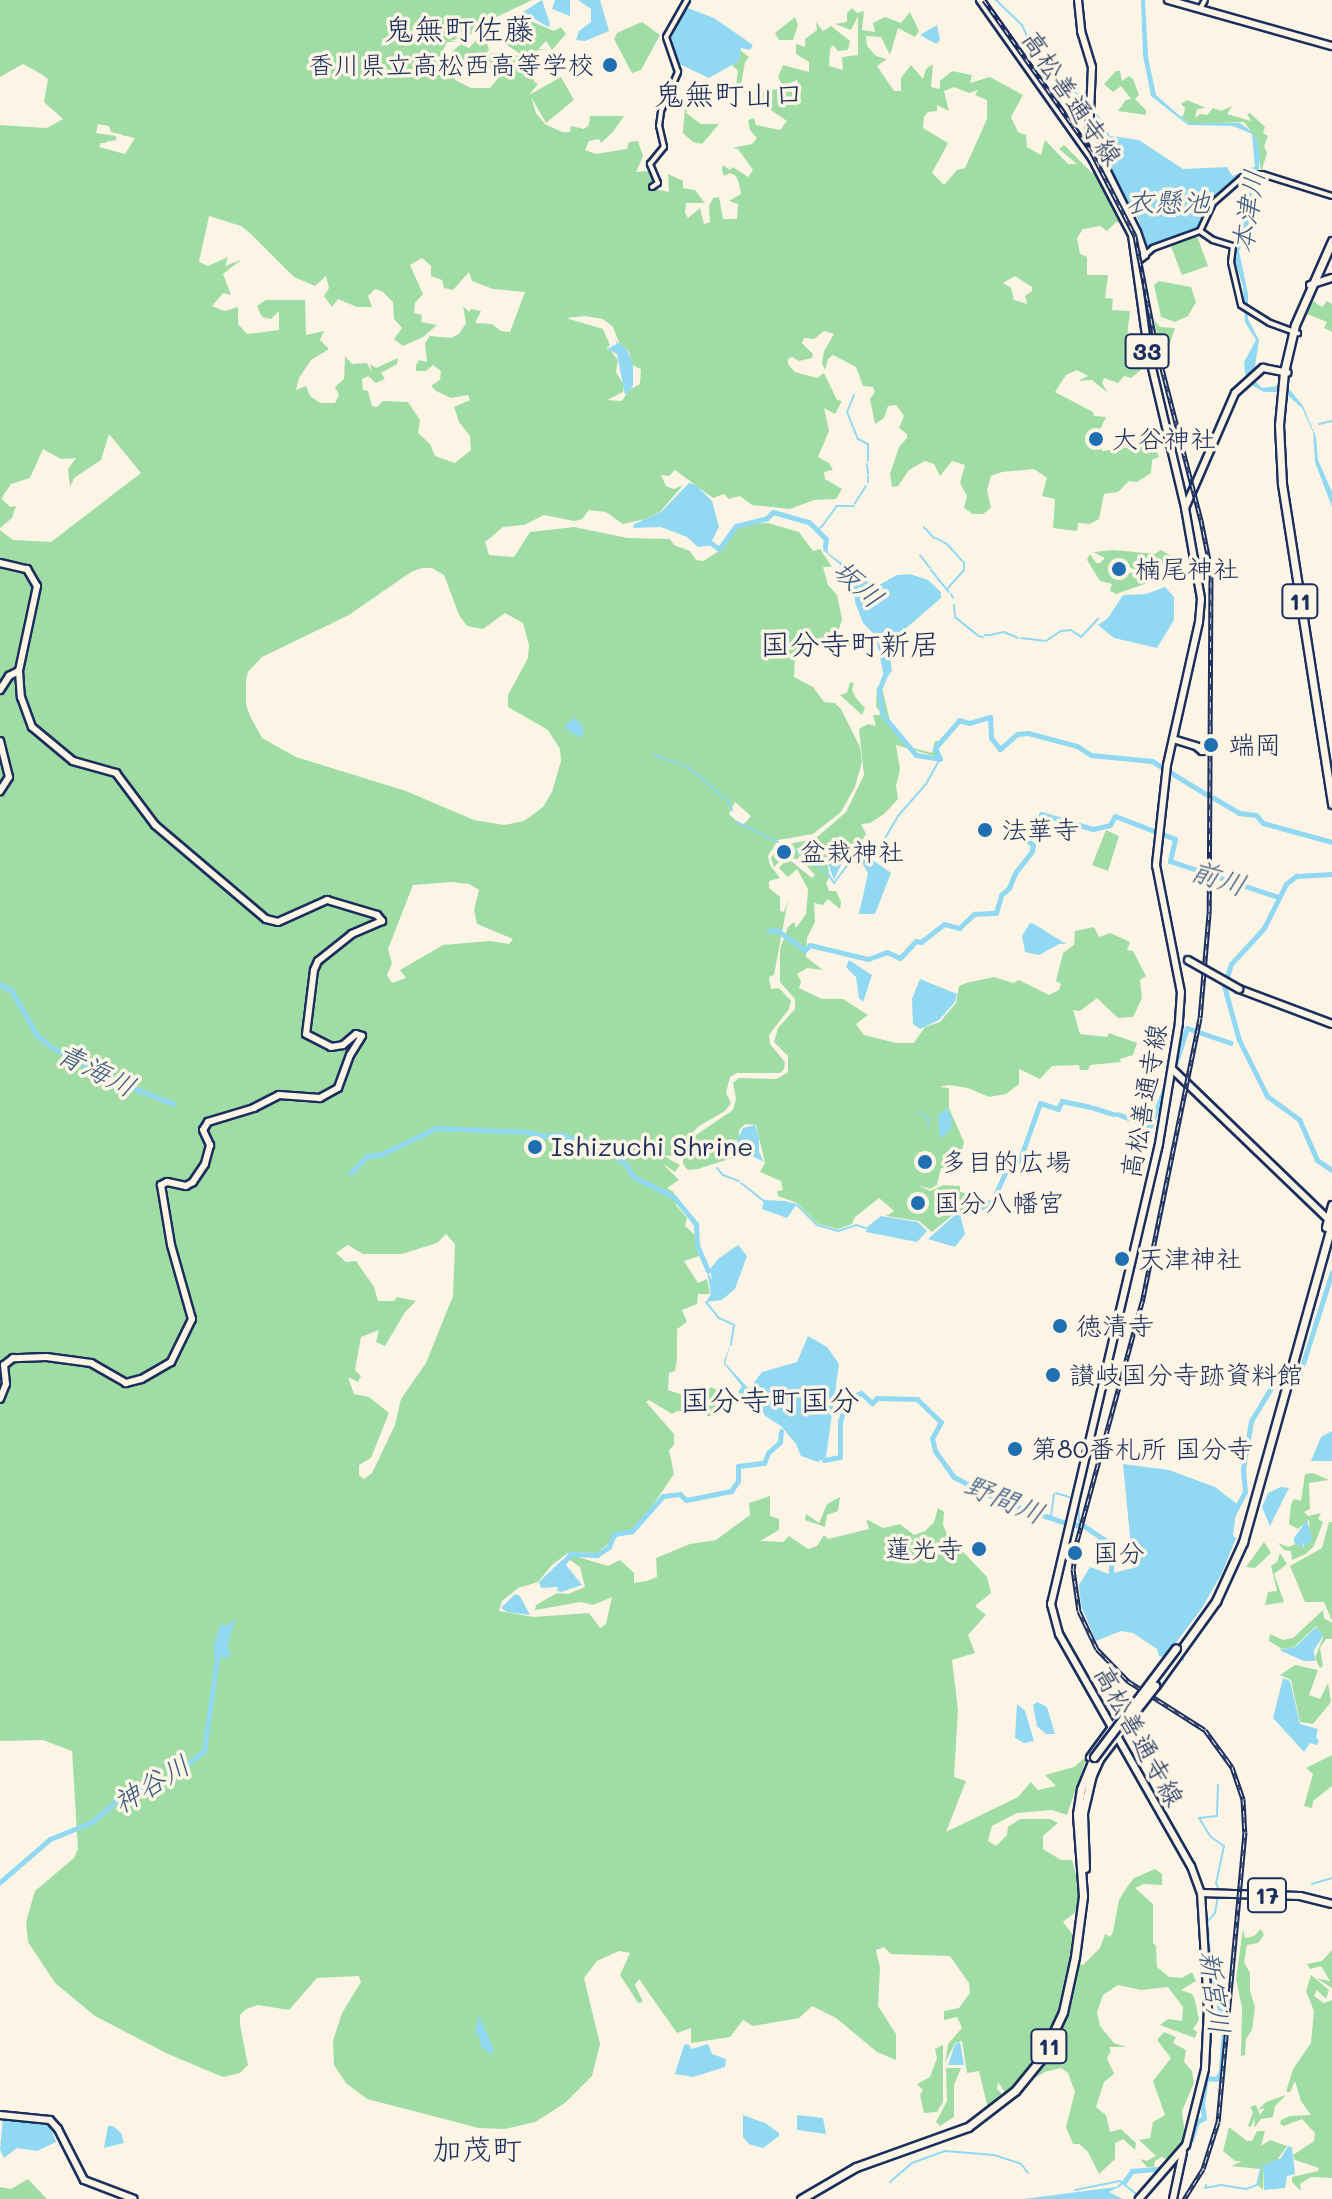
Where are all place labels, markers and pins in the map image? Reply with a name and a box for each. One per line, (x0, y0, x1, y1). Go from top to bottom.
place label: 香川県立高松西高等学校 (308, 49, 594, 81)
marker: 香川県立高松西高等学校 (601, 56, 619, 74)
place label: 大谷神社 (1112, 423, 1216, 455)
marker: 大谷神社 (1087, 430, 1105, 448)
place label: 楠尾神社 (1135, 553, 1239, 585)
marker: 楠尾神社 (1110, 560, 1128, 578)
place label: 端岡 (1229, 729, 1281, 761)
marker: 端岡 (1200, 734, 1222, 756)
place label: 法華寺 (1001, 814, 1079, 846)
marker: 法華寺 (976, 821, 994, 839)
place label: 盆栽神社 (800, 836, 904, 868)
marker: 盆栽神社 (775, 843, 793, 861)
place label: Ishizuchi Shrine (551, 1131, 753, 1163)
marker: Ishizuchi Shrine (526, 1138, 544, 1156)
place label: 多目的広場 (941, 1146, 1071, 1178)
marker: 多目的広場 (916, 1153, 934, 1171)
place label: 国分八幡宮 (934, 1187, 1064, 1219)
marker: 国分八幡宮 (909, 1194, 927, 1212)
place label: 天津神社 (1138, 1243, 1242, 1275)
marker: 天津神社 (1113, 1250, 1131, 1268)
place label: 徳清寺 (1076, 1310, 1154, 1342)
marker: 徳清寺 (1051, 1317, 1069, 1335)
place label: 讃岐国分寺跡資料館 (1069, 1359, 1303, 1391)
marker: 讃岐国分寺跡資料館 (1044, 1366, 1062, 1384)
place label: 第80番札所 国分寺 (1031, 1433, 1253, 1465)
marker: 第80番札所 国分寺 (1006, 1440, 1024, 1458)
place label: 蓮光寺 (885, 1533, 963, 1565)
place label: 国分 (1093, 1537, 1145, 1569)
marker: 蓮光寺 (970, 1540, 988, 1558)
marker: 国分 (1064, 1542, 1086, 1564)

